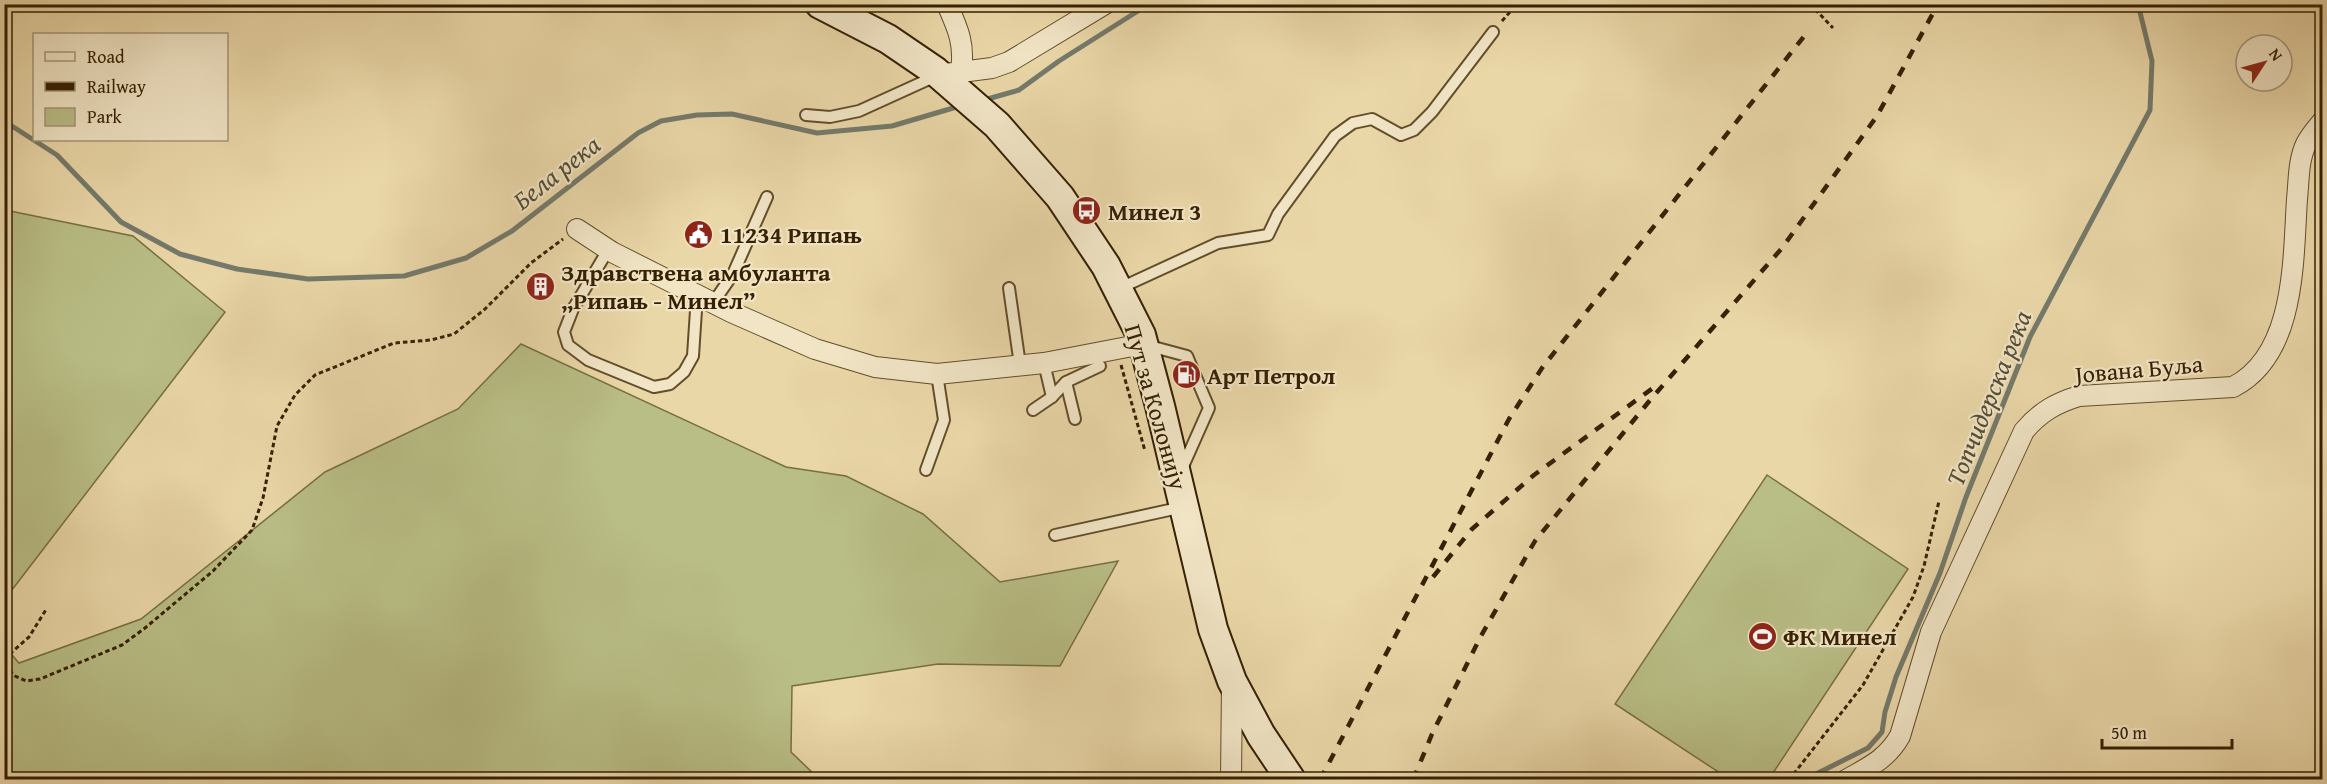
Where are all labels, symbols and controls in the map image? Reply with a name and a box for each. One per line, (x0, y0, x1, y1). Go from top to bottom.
legend (33, 33, 228, 141)
north arrow (2234, 33, 2294, 93)
text: Road (87, 43, 125, 70)
text: N (2263, 43, 2289, 66)
text: Railway (87, 73, 146, 100)
text: Park (87, 103, 123, 130)
water label: Бела река (504, 125, 608, 219)
place label: Минел 3 (1108, 194, 1202, 229)
bus stop icon: Минел 3 (1071, 195, 1103, 227)
place label: 11234 Рипањ (720, 217, 862, 252)
public building icon: 11234 Рипањ (683, 218, 715, 250)
place label: Здравствена амбуланта „Рипањ - Минел” (561, 255, 831, 318)
building icon: Здравствена амбуланта „Рипањ - Минел” (524, 270, 556, 302)
water label: Топчидерска река (1935, 304, 2041, 492)
street label: Пут за Колонију (1116, 320, 1196, 494)
street label: Јована Буља (2070, 346, 2205, 392)
place label: Арт Петрол (1207, 358, 1335, 393)
fuel station icon: Арт Петрол (1170, 359, 1202, 391)
place label: ФК Минел (1783, 619, 1897, 654)
sports icon: ФК Минел (1746, 620, 1778, 652)
scale bar (2102, 712, 2232, 750)
text: 50 m (2111, 719, 2147, 746)

